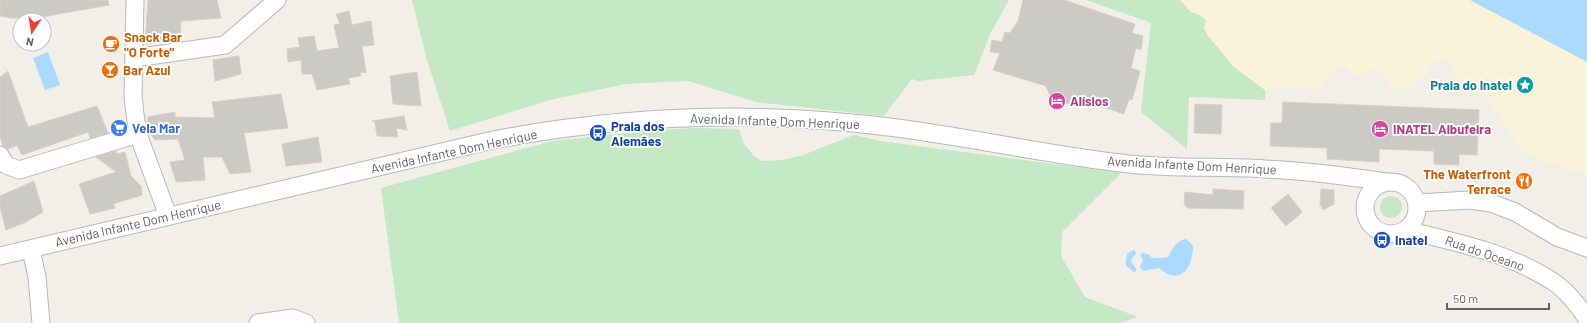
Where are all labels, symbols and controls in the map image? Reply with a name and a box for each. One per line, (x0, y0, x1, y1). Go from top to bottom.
north arrow (12, 12, 52, 52)
place label: Snack Bar "O Forte" (124, 29, 182, 60)
cafe icon: Snack Bar "O Forte" (101, 34, 121, 54)
text: N (25, 35, 35, 49)
bar icon: Bar Azul (100, 60, 120, 80)
place label: Bar Azul (123, 62, 170, 78)
place icon: Praia do Inatel (1515, 75, 1535, 95)
place label: Praia do Inatel (1430, 77, 1512, 93)
hotel icon: Alísios (1047, 91, 1067, 111)
place label: Alísios (1070, 93, 1109, 109)
street label: Avenida Infante Dom Henrique (690, 110, 860, 132)
supermarket icon: Vela Mar (109, 118, 129, 138)
place label: Praia dos Alemães (611, 118, 665, 149)
hotel icon: INATEL Albufeira (1370, 119, 1390, 139)
place label: Vela Mar (132, 120, 180, 136)
place label: INATEL Albufeira (1393, 121, 1491, 137)
bus stop icon: Praia dos Alemães (588, 123, 608, 143)
street label: Avenida Infante Dom Henrique (369, 126, 539, 176)
street label: Avenida Infante Dom Henrique (1107, 153, 1277, 177)
place label: The Waterfront Terrace (1423, 166, 1511, 197)
restaurant icon: The Waterfront Terrace (1514, 171, 1534, 191)
street label: Avenida Infante Dom Henrique (54, 196, 222, 250)
bus stop icon: Inatel (1372, 230, 1392, 250)
place label: Inatel (1395, 232, 1427, 248)
street label: Rua do Oceano (1443, 232, 1527, 274)
scale bar (1447, 285, 1549, 311)
text: 50 m (1453, 291, 1478, 305)

